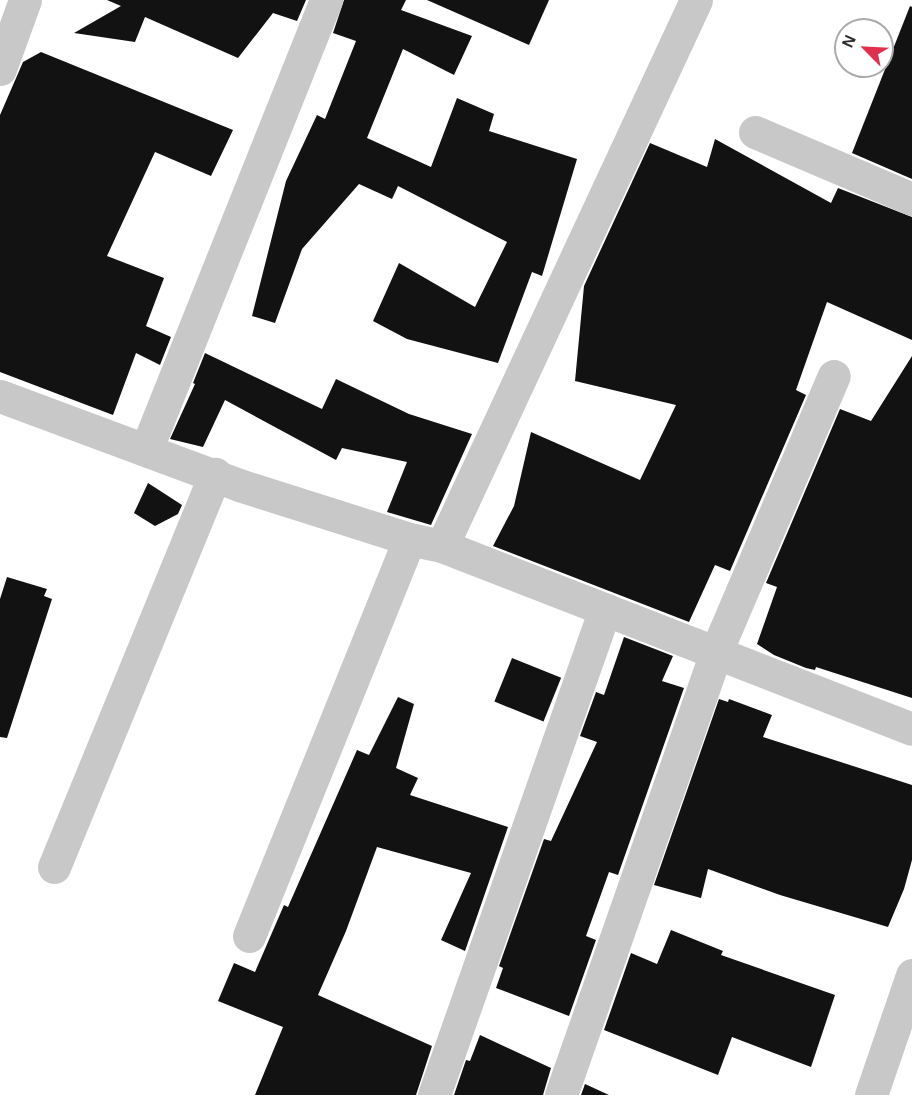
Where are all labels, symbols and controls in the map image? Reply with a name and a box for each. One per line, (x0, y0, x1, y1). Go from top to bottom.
north arrow (834, 18, 894, 78)
text: N (839, 33, 859, 50)

